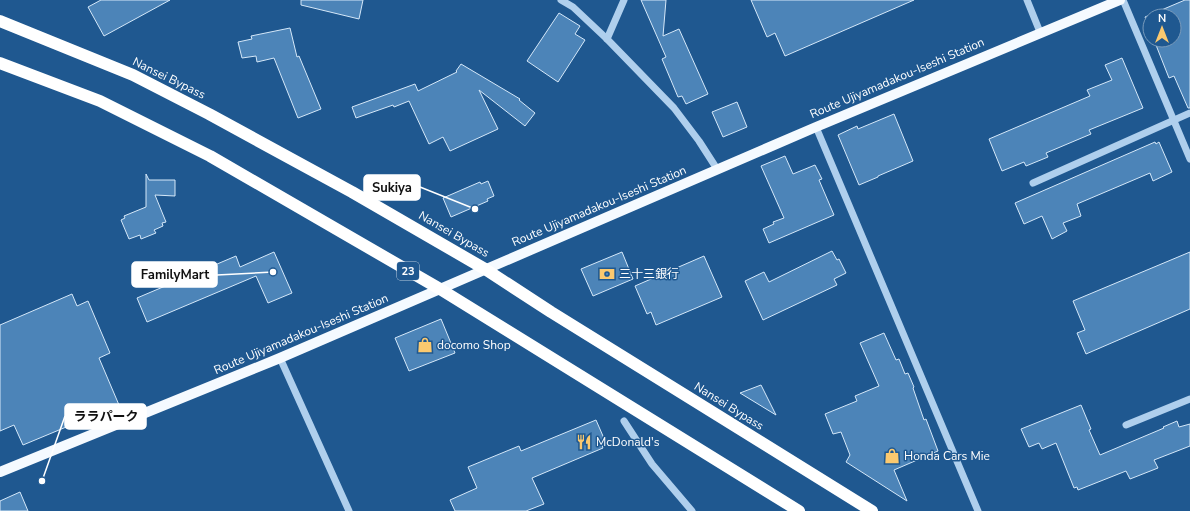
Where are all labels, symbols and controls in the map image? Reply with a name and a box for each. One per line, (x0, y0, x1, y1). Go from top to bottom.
north arrow (1142, 8, 1182, 48)
text: N (1158, 11, 1166, 26)
street label: Route Ujiyamadakou-Iseshi Station (807, 34, 987, 122)
street label: Nansei Bypass (130, 53, 208, 103)
street label: Route Ujiyamadakou-Iseshi Station (509, 162, 689, 250)
callout: Sukiya (364, 175, 420, 200)
text: Sukiya (372, 179, 412, 197)
street label: Nansei Bypass (416, 207, 493, 261)
callout: FamilyMart (132, 262, 217, 287)
road number: 23 (397, 262, 419, 280)
bank icon: 三十三銀行 (598, 265, 616, 283)
text: FamilyMart (141, 266, 210, 284)
place label: 三十三銀行 (619, 266, 679, 282)
street label: Route Ujiyamadakou-Iseshi Station (211, 290, 391, 378)
shop icon: docomo Shop (416, 336, 434, 354)
place label: docomo Shop (437, 337, 511, 353)
street label: Nansei Bypass (691, 378, 767, 434)
callout: ララパーク (65, 404, 146, 429)
text: ララパーク (74, 408, 138, 426)
restaurant icon: McDonald's (575, 433, 593, 451)
place label: McDonald's (596, 434, 660, 450)
shop icon: Honda Cars Mie (883, 447, 901, 465)
place label: Honda Cars Mie (904, 448, 990, 464)

